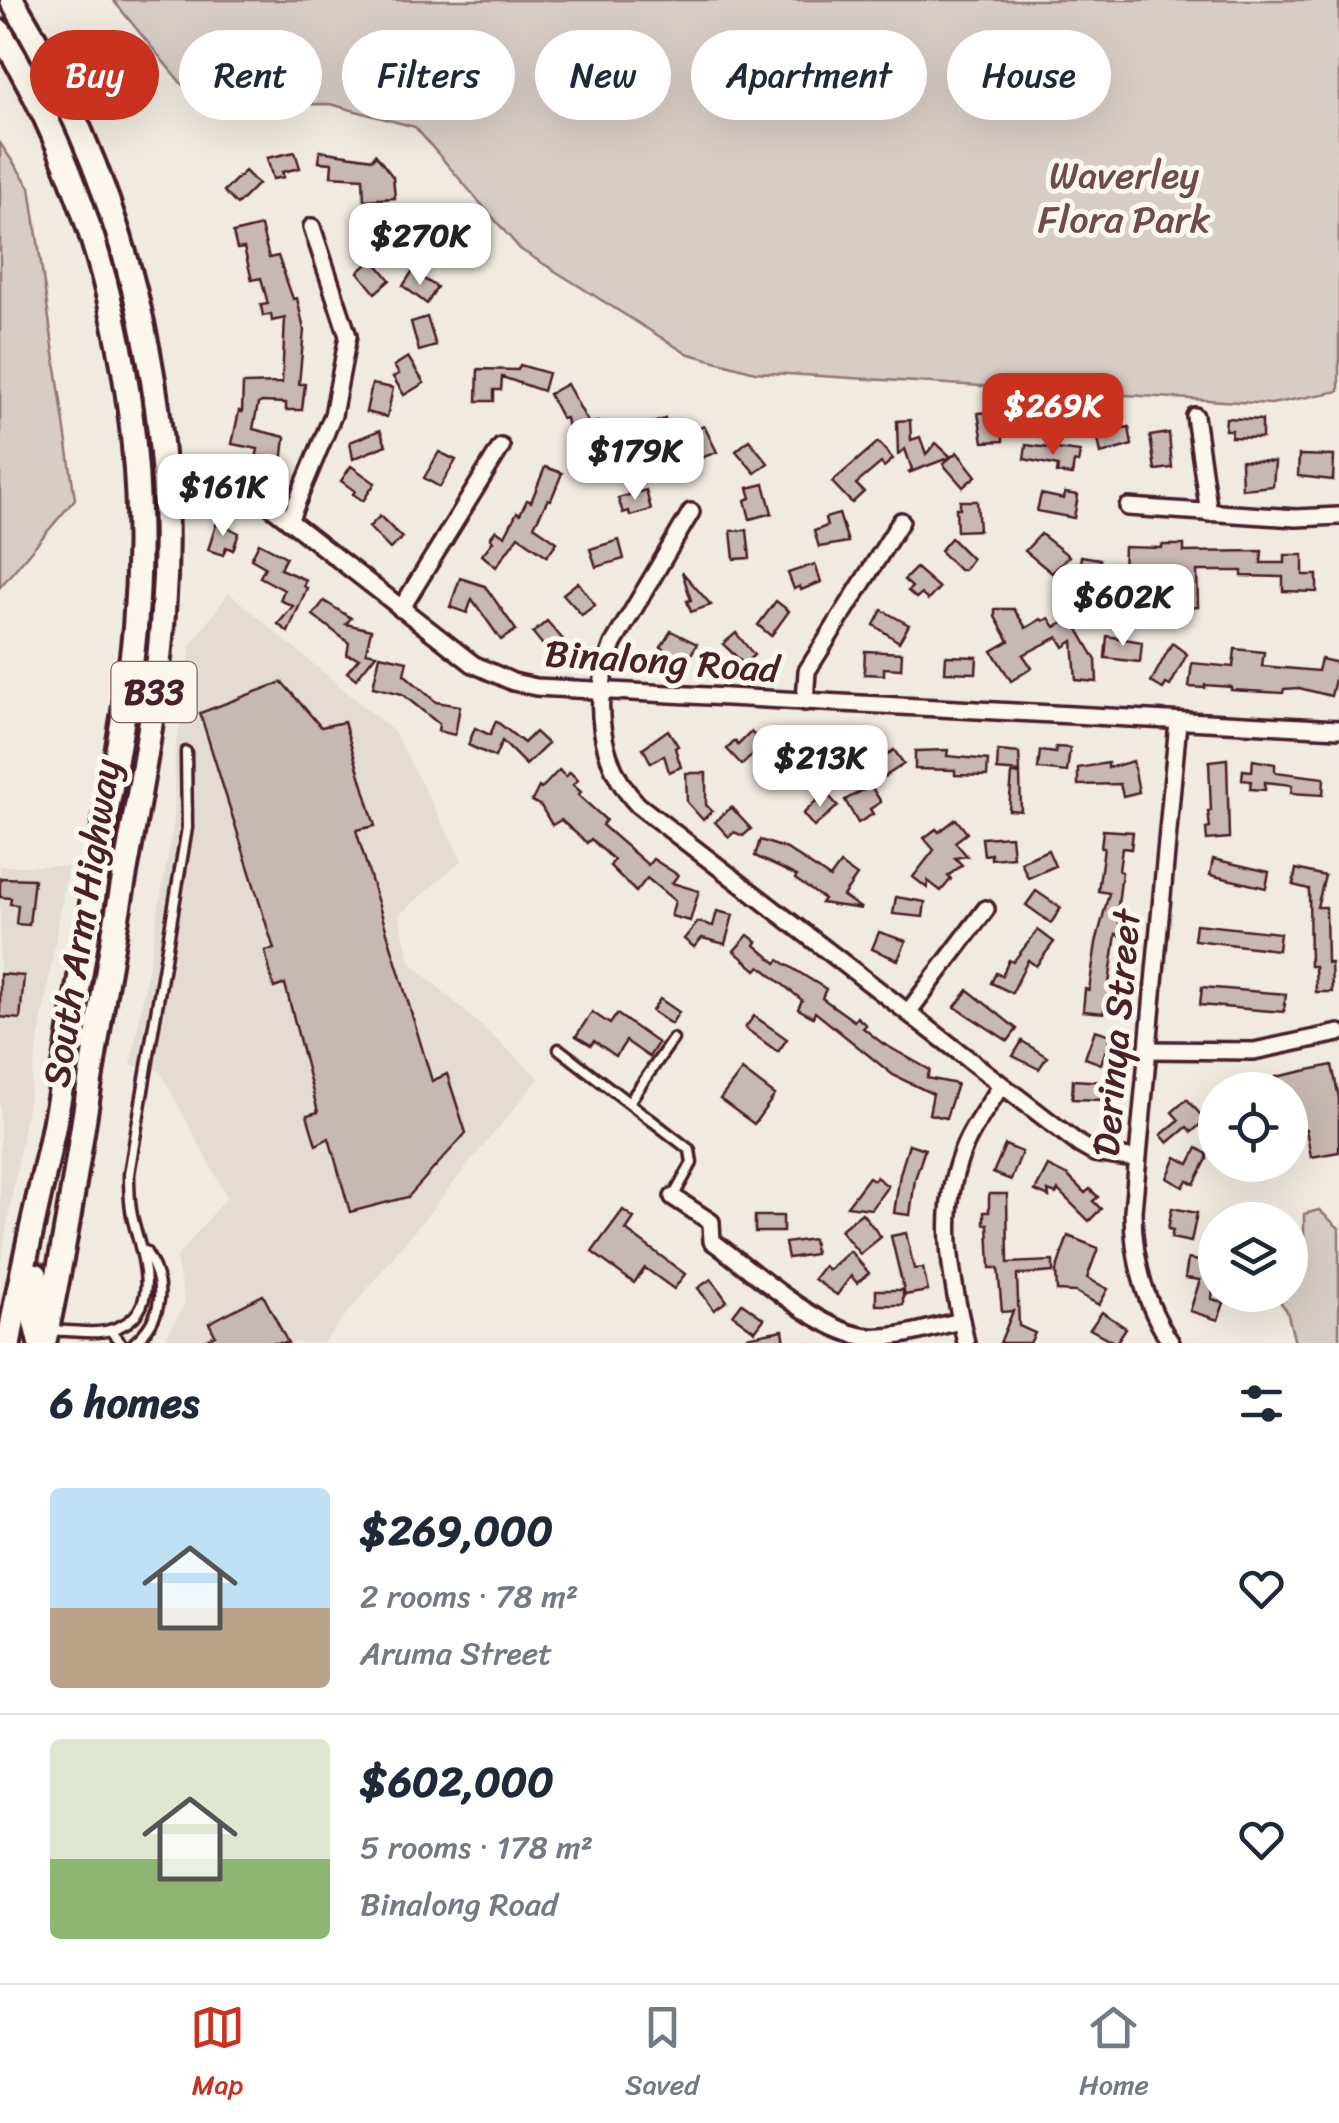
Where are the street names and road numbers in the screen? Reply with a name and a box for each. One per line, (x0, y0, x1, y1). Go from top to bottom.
street label: Binalong Road (542, 620, 783, 703)
road number: B33 (112, 662, 196, 722)
street label: South Arm Highway (23, 754, 141, 1092)
street label: Derinya Street (1072, 905, 1161, 1159)

